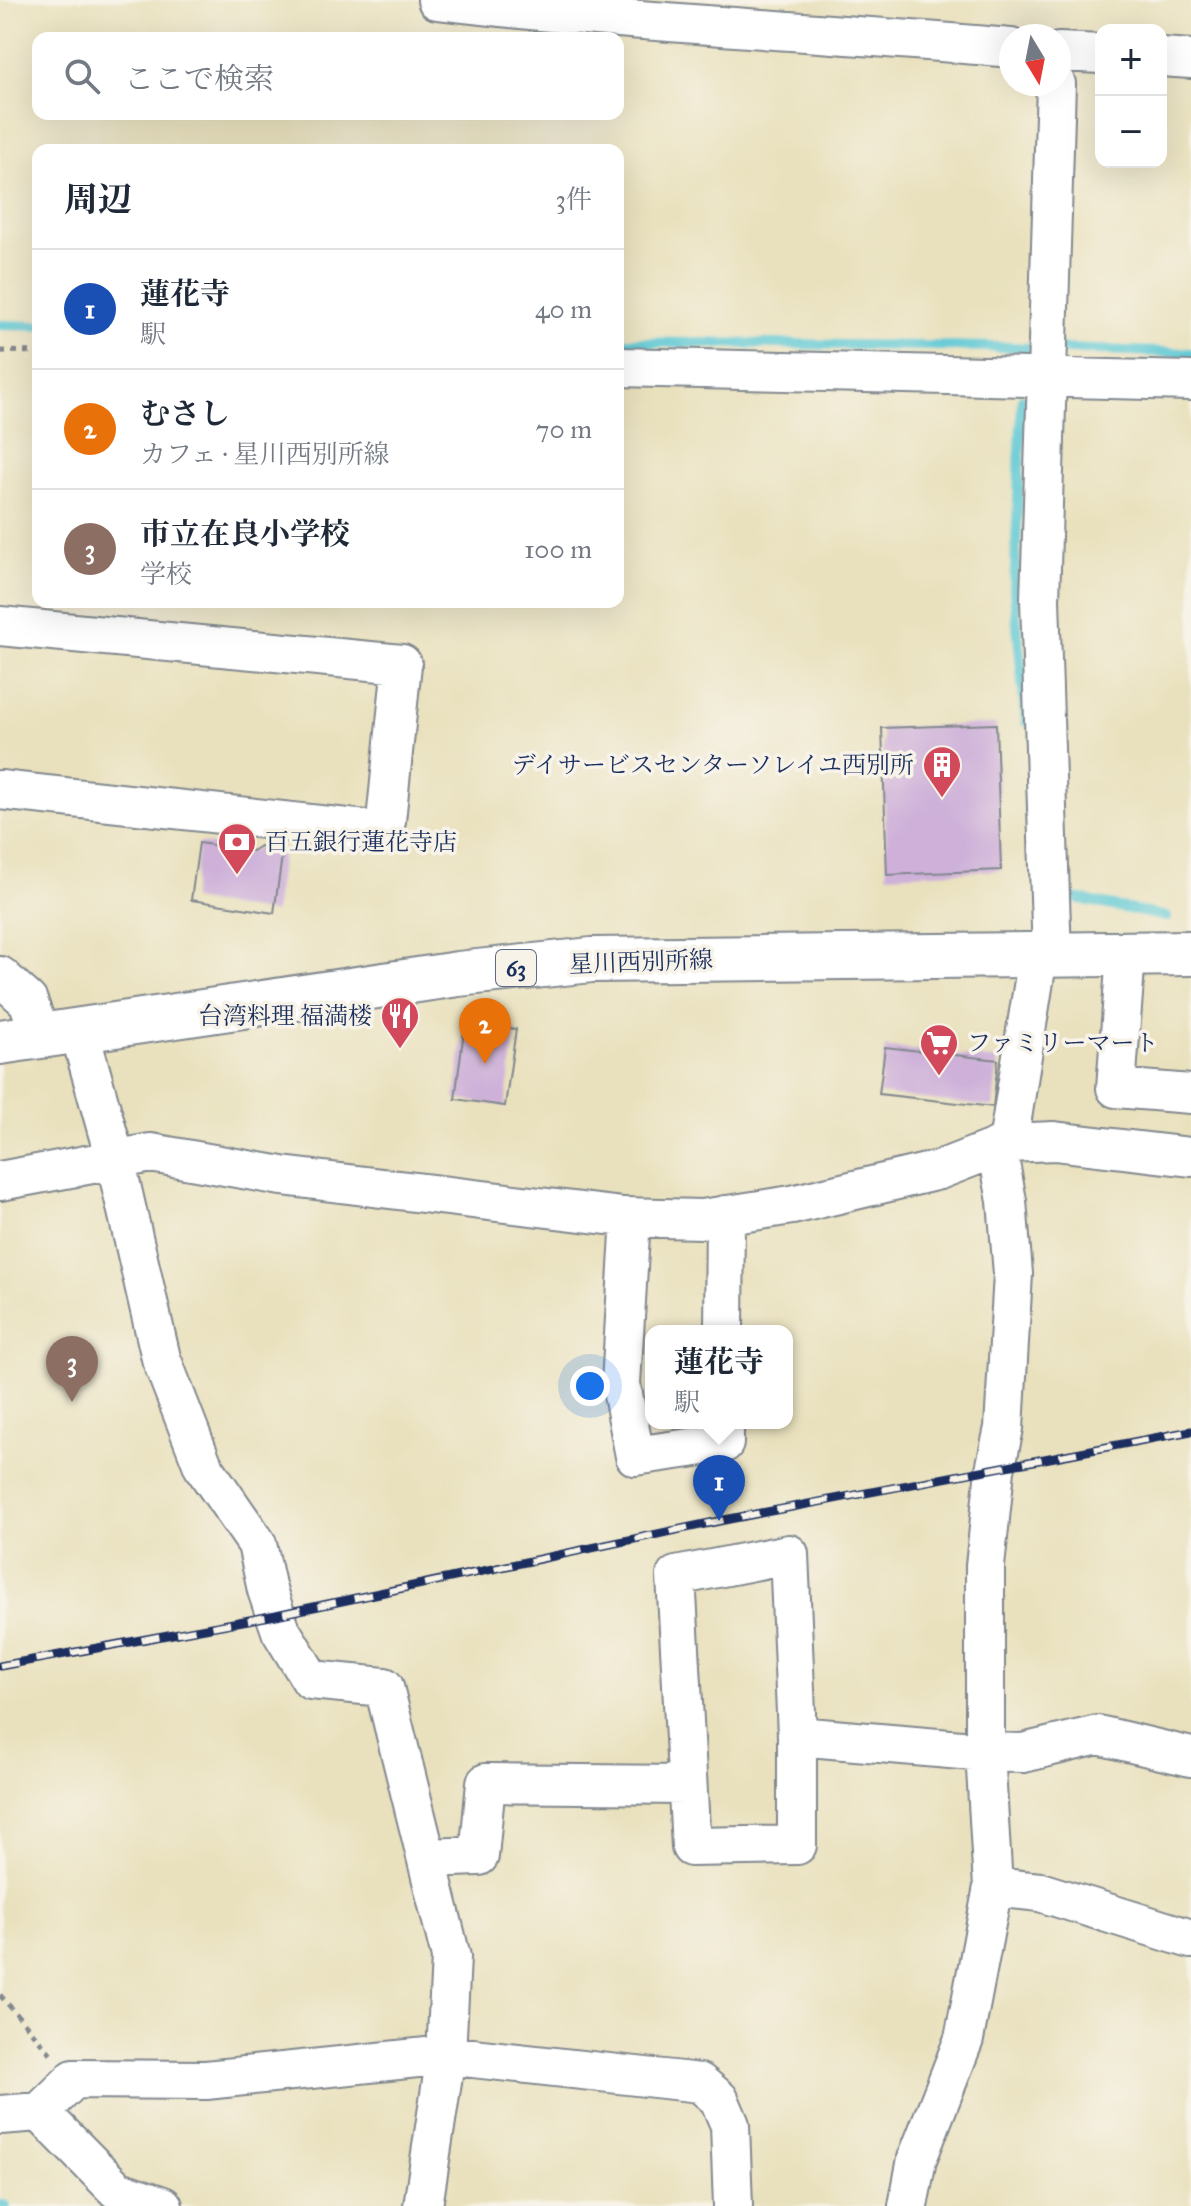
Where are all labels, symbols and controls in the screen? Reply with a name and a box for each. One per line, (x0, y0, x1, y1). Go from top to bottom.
north arrow (999, 24, 1071, 96)
map controls (1095, 24, 1167, 168)
button: + (1095, 24, 1167, 96)
search box (32, 32, 624, 120)
icon: search (60, 54, 104, 98)
text: ここで検索 (124, 61, 274, 97)
button: − (1095, 96, 1167, 168)
text: 周辺 (64, 179, 132, 220)
text: 3件 (556, 183, 592, 215)
text: 蓮花寺 (140, 276, 230, 312)
text: 1 (85, 293, 95, 325)
text: 40 m (535, 293, 592, 325)
text: 駅 (140, 318, 166, 350)
text: むさし (140, 396, 230, 432)
text: 2 (84, 413, 96, 445)
text: 70 m (536, 413, 592, 445)
text: カフェ · 星川西別所線 (140, 438, 390, 470)
text: 市立在良小学校 (140, 516, 350, 552)
text: 3 (85, 533, 95, 565)
text: 100 m (524, 533, 592, 565)
text: 学校 (140, 558, 192, 590)
building icon: デイサービスセンターソレイユ西別所 (921, 744, 963, 799)
place label: デイサービスセンターソレイユ西別所 (512, 750, 914, 780)
bank icon: 百五銀行蓮花寺店 (216, 821, 258, 876)
place label: 百五銀行蓮花寺店 (265, 827, 457, 857)
street label: 星川西別所線 (569, 944, 713, 980)
road number: 63 (496, 950, 536, 986)
restaurant icon: 台湾料理 福満楼 (379, 995, 421, 1050)
pin: 2 (459, 998, 511, 1064)
place label: 台湾料理 福満楼 (199, 1001, 372, 1031)
supermarket icon: ファミリーマート (918, 1022, 960, 1077)
place label: ファミリーマート (967, 1028, 1159, 1058)
popup (645, 1325, 793, 1429)
pin: 3 (46, 1336, 98, 1402)
text: 蓮花寺 (674, 1344, 764, 1380)
your location (570, 1366, 610, 1406)
text: 駅 (674, 1386, 700, 1418)
pin: 1 (693, 1455, 745, 1521)

